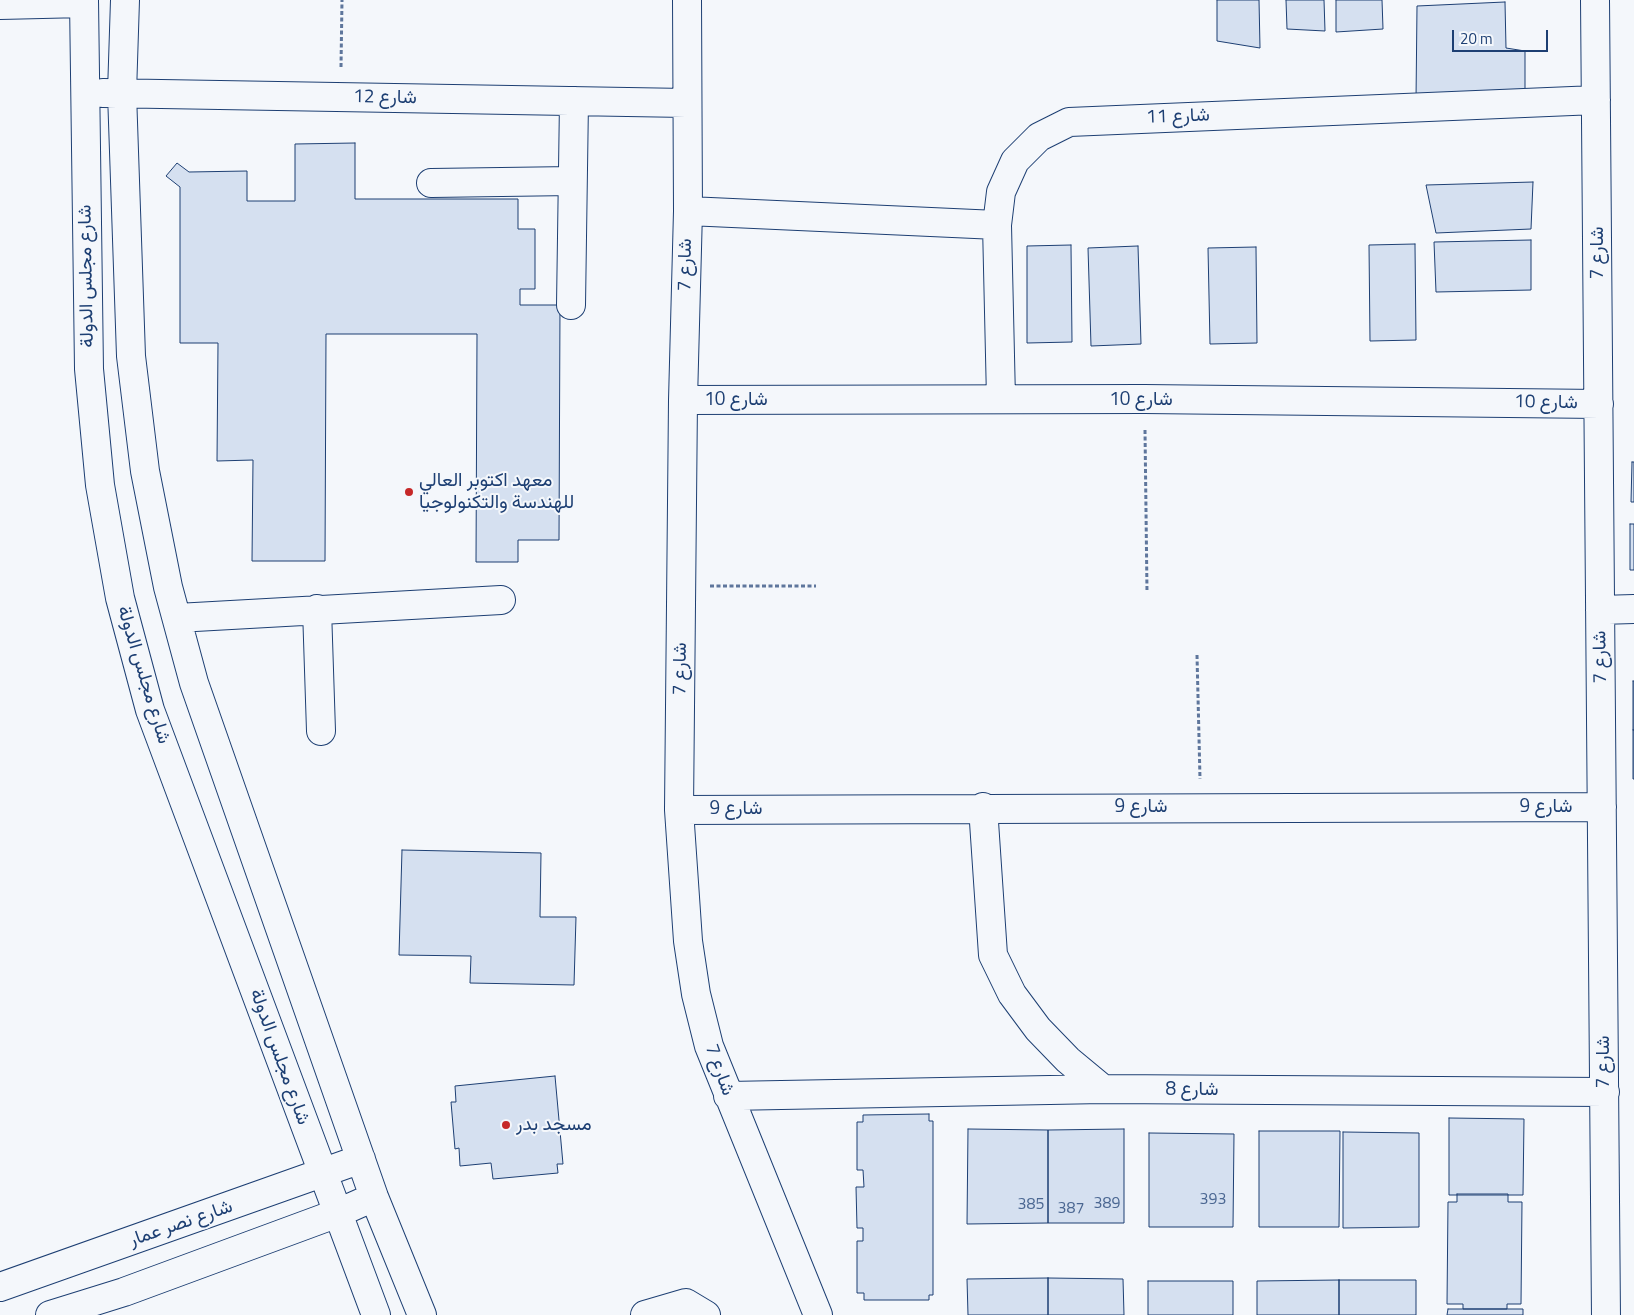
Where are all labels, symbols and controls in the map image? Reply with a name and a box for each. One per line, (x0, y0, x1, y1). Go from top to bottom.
scale bar (1454, 20, 1550, 52)
text: 20 m (1460, 27, 1493, 50)
street label: شارع 12 (353, 86, 417, 110)
street label: شارع 11 (1146, 104, 1210, 130)
street label: شارع مجلس الدولة (74, 204, 100, 348)
street label: شارع 7 (1587, 226, 1609, 280)
street label: شارع 7 (674, 238, 698, 292)
street label: شارع 10 (704, 389, 768, 411)
street label: شارع 10 (1109, 389, 1173, 411)
street label: شارع 10 (1514, 391, 1578, 415)
place label: معهد اكتوبر العالي للهندسة والتكنولوجيا (419, 470, 574, 514)
marker: معهد اكتوبر العالي للهندسة والتكنولوجيا (403, 486, 415, 498)
street label: شارع مجلس الدولة (111, 603, 175, 747)
street label: شارع 7 (1589, 630, 1613, 684)
street label: شارع 7 (669, 642, 693, 696)
street label: شارع 9 (1114, 796, 1168, 818)
street label: شارع 9 (1519, 796, 1573, 818)
street label: شارع 9 (709, 798, 763, 820)
street label: شارع مجلس الدولة (244, 986, 314, 1128)
street label: شارع 7 (1593, 1035, 1615, 1089)
street label: شارع 7 (699, 1041, 739, 1099)
street label: شارع 8 (1165, 1079, 1219, 1101)
place label: مسجد بدر (516, 1114, 592, 1136)
marker: مسجد بدر (500, 1119, 512, 1131)
house number: 393 (1200, 1190, 1226, 1210)
house number: 389 (1094, 1194, 1120, 1214)
house number: 385 (1018, 1195, 1044, 1215)
street label: شارع نصر عمار (126, 1196, 236, 1252)
house number: 387 (1058, 1199, 1084, 1219)

